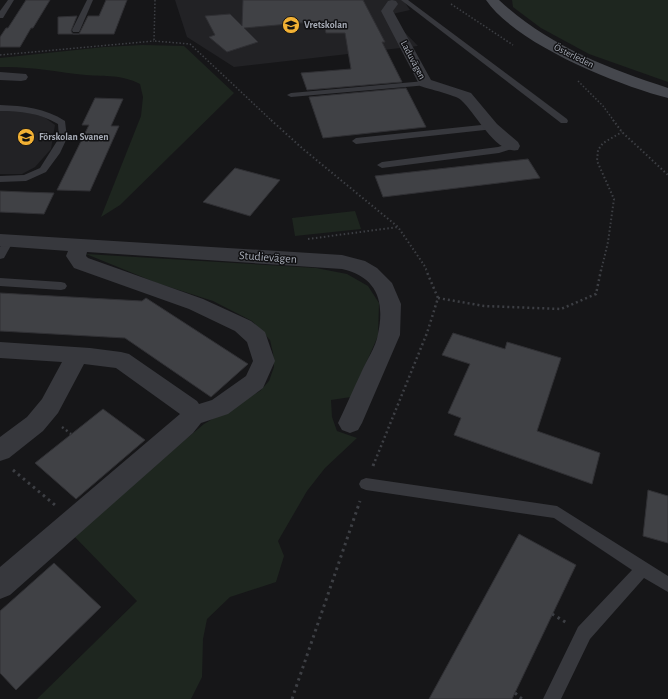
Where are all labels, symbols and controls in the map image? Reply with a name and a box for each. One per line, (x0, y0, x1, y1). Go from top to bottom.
school or university icon: Vretskolan (281, 15, 301, 35)
place label: Vretskolan (304, 20, 347, 30)
street label: Laduvägen (399, 39, 427, 81)
street label: Österleden (552, 41, 596, 70)
school or university icon: Förskolan Svanen (16, 127, 36, 147)
place label: Förskolan Svanen (39, 132, 109, 142)
street label: Studievägen (239, 249, 297, 265)

